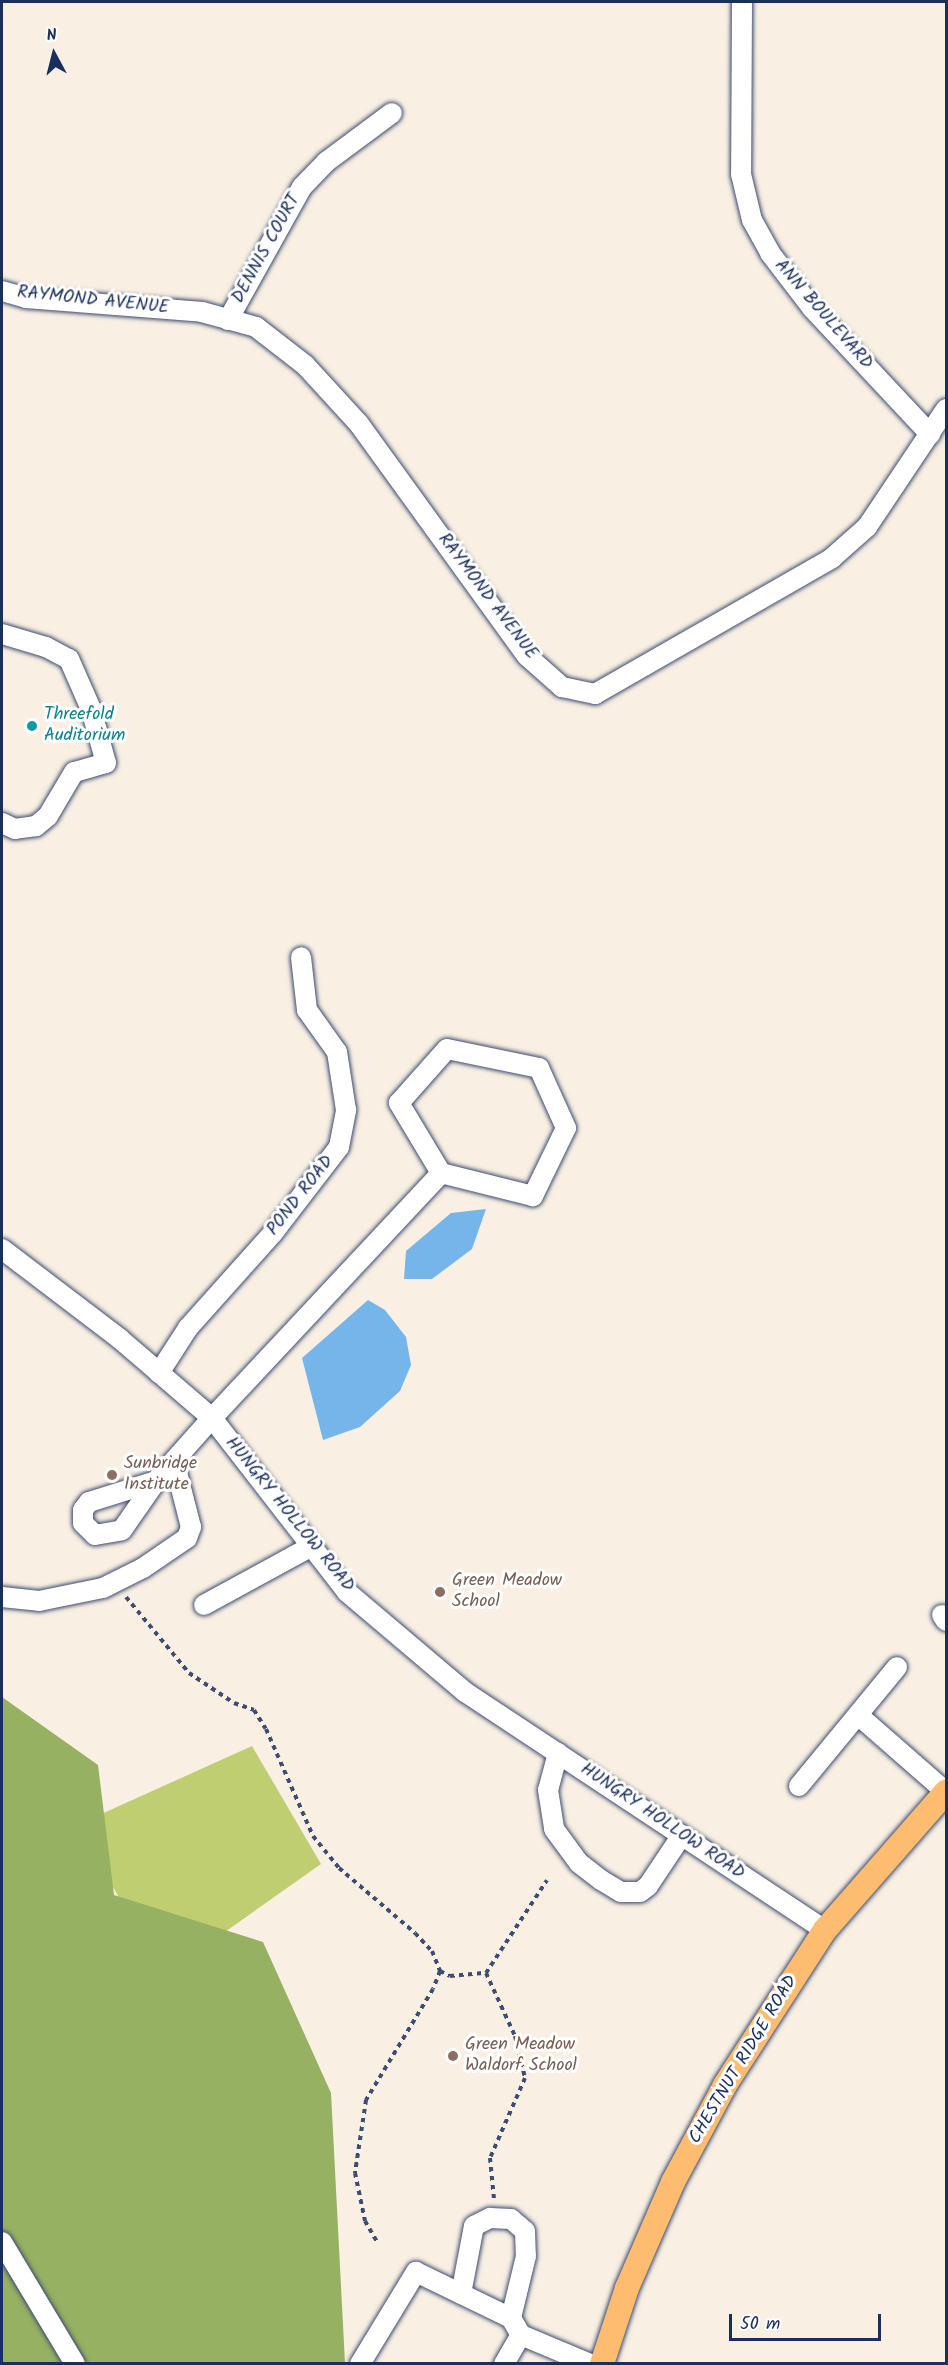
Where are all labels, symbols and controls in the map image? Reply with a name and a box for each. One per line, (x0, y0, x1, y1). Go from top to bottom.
text: N (45, 23, 58, 49)
north arrow (24, 24, 84, 84)
street label: DENNIS COURT (228, 191, 306, 307)
street label: ANN BOULEVARD (769, 256, 877, 374)
street label: RAYMOND AVENUE (16, 282, 170, 320)
street label: RAYMOND AVENUE (432, 530, 542, 664)
place label: Threefold Auditorium (44, 705, 125, 748)
marker: Threefold Auditorium (25, 719, 39, 733)
street label: POND ROAD (263, 1152, 339, 1240)
street label: HUNGRY HOLLOW ROAD (220, 1433, 358, 1597)
place label: Sunbridge Institute (124, 1454, 197, 1496)
marker: Sunbridge Institute (105, 1468, 119, 1482)
place label: Green Meadow School (452, 1571, 562, 1614)
marker: Green Meadow School (433, 1585, 447, 1599)
street label: HUNGRY HOLLOW ROAD (576, 1759, 748, 1885)
street label: CHESTNUT RIDGE ROAD (685, 1972, 803, 2148)
place label: Green Meadow Waldorf School (465, 2035, 577, 2078)
marker: Green Meadow Waldorf School (446, 2049, 460, 2063)
scale bar (732, 2302, 884, 2340)
text: 50 m (740, 2310, 780, 2339)

